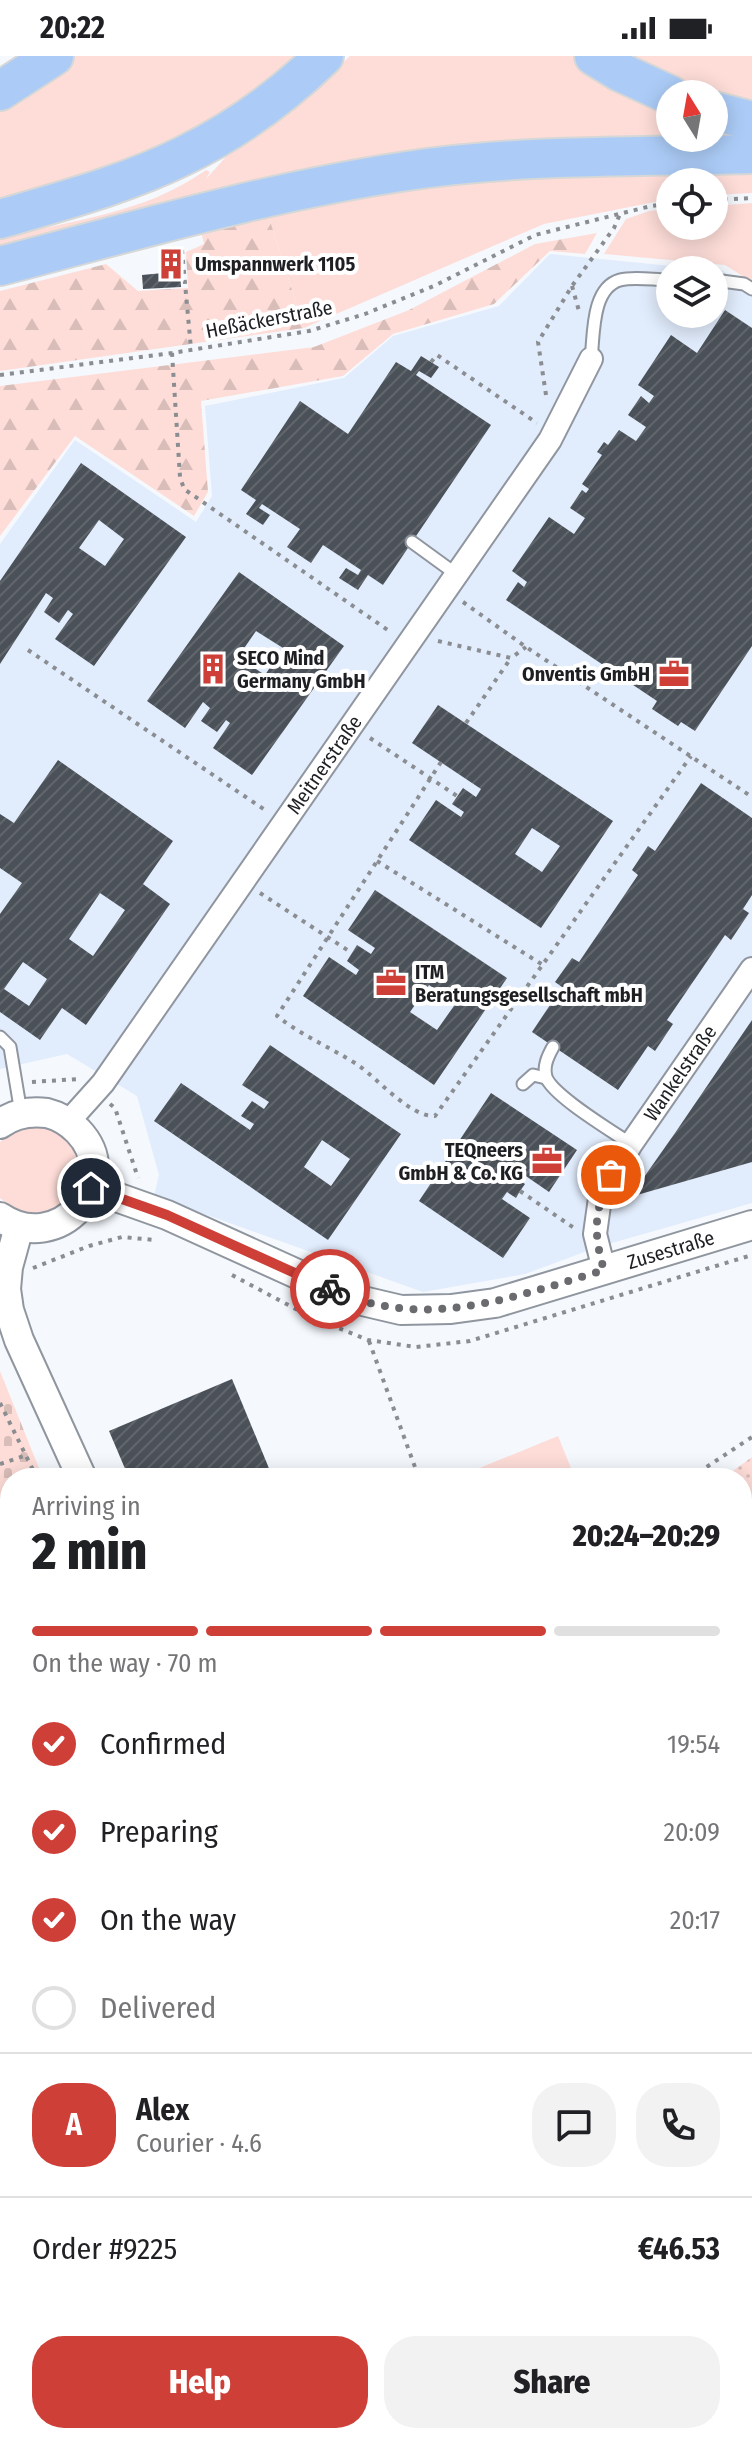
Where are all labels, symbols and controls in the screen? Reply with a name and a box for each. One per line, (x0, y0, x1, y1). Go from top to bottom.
text: 20:22 (40, 10, 105, 46)
north arrow (656, 80, 728, 152)
map controls (656, 80, 728, 328)
button: locate (656, 168, 728, 240)
building icon: Umspannwerk 1105 (154, 247, 188, 281)
place label: Umspannwerk 1105 (195, 252, 355, 276)
button: layers (656, 256, 728, 328)
street label: Heßäckerstraße (204, 295, 334, 343)
place label: SECO Mind Germany GmbH (237, 646, 365, 693)
building icon: SECO Mind Germany GmbH (196, 652, 230, 686)
office icon: Onventis GmbH (657, 657, 691, 691)
place label: Onventis GmbH (522, 662, 650, 686)
street label: Meitnerstraße (282, 711, 367, 819)
place label: ITM Beratungsgesellschaft mbH (415, 960, 643, 1007)
office icon: ITM Beratungsgesellschaft mbH (374, 966, 408, 1000)
street label: Wankelstraße (639, 1021, 721, 1125)
place label: TEQneers GmbH & Co. KG (399, 1138, 523, 1185)
pin (577, 1141, 645, 1209)
office icon: TEQneers GmbH & Co. KG (530, 1144, 564, 1178)
icon: bag (589, 1153, 633, 1197)
pin (57, 1154, 125, 1222)
icon: home (69, 1166, 113, 1210)
street label: Zusestraße (624, 1225, 717, 1274)
courier (290, 1249, 370, 1329)
icon: bike (308, 1267, 352, 1311)
text: Arriving in (32, 1491, 141, 1522)
text: 20:24–20:29 (573, 1518, 720, 1554)
text: 2 min (32, 1520, 147, 1583)
text: On the way · 70 m (32, 1648, 218, 1679)
icon: check (32, 1722, 76, 1766)
text: Confirmed (100, 1726, 226, 1762)
text: 19:54 (667, 1729, 720, 1760)
icon: check (32, 1810, 76, 1854)
text: Preparing (100, 1814, 218, 1850)
text: 20:09 (664, 1817, 720, 1848)
icon: check (32, 1898, 76, 1942)
text: On the way (100, 1902, 236, 1938)
text: 20:17 (670, 1905, 720, 1936)
text: Delivered (100, 1990, 216, 2026)
button: chat (532, 2083, 616, 2167)
button: phone (636, 2083, 720, 2167)
text: Alex (136, 2092, 189, 2128)
text: A (66, 2107, 82, 2143)
text: Courier · 4.6 (136, 2128, 262, 2159)
text: Order #9225 (32, 2231, 177, 2267)
text: €46.53 (638, 2231, 720, 2267)
button: Help (32, 2336, 368, 2428)
button: Share (384, 2336, 720, 2428)

